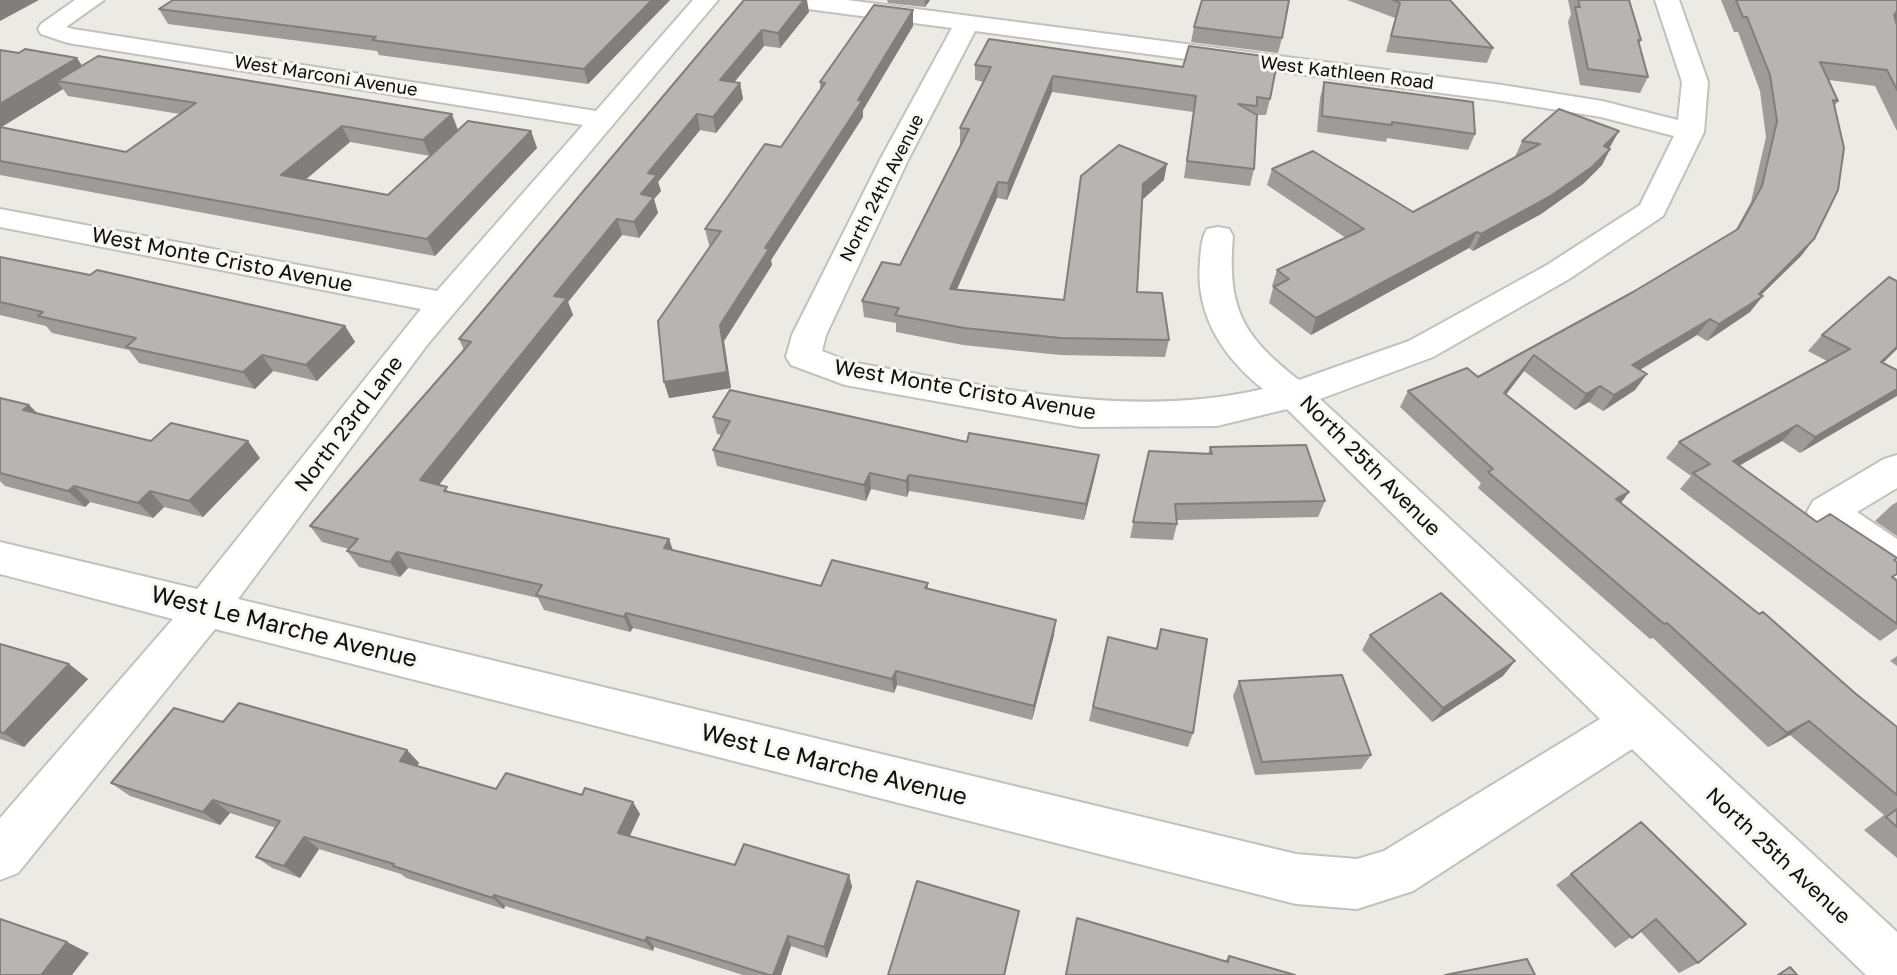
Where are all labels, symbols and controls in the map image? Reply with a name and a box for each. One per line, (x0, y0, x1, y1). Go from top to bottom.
street label: West Marconi Avenue (233, 51, 419, 101)
street label: West Kathleen Road (1259, 52, 1435, 94)
street label: North 24th Avenue (836, 111, 928, 265)
street label: West Monte Cristo Avenue (89, 222, 355, 298)
street label: North 23rd Lane (290, 351, 408, 497)
street label: West Monte Cristo Avenue (832, 355, 1098, 425)
street label: North 25th Avenue (1294, 390, 1446, 542)
street label: West Le Marche Avenue (148, 580, 420, 674)
street label: West Le Marche Avenue (698, 718, 970, 812)
street label: North 25th Avenue (1700, 782, 1856, 930)

